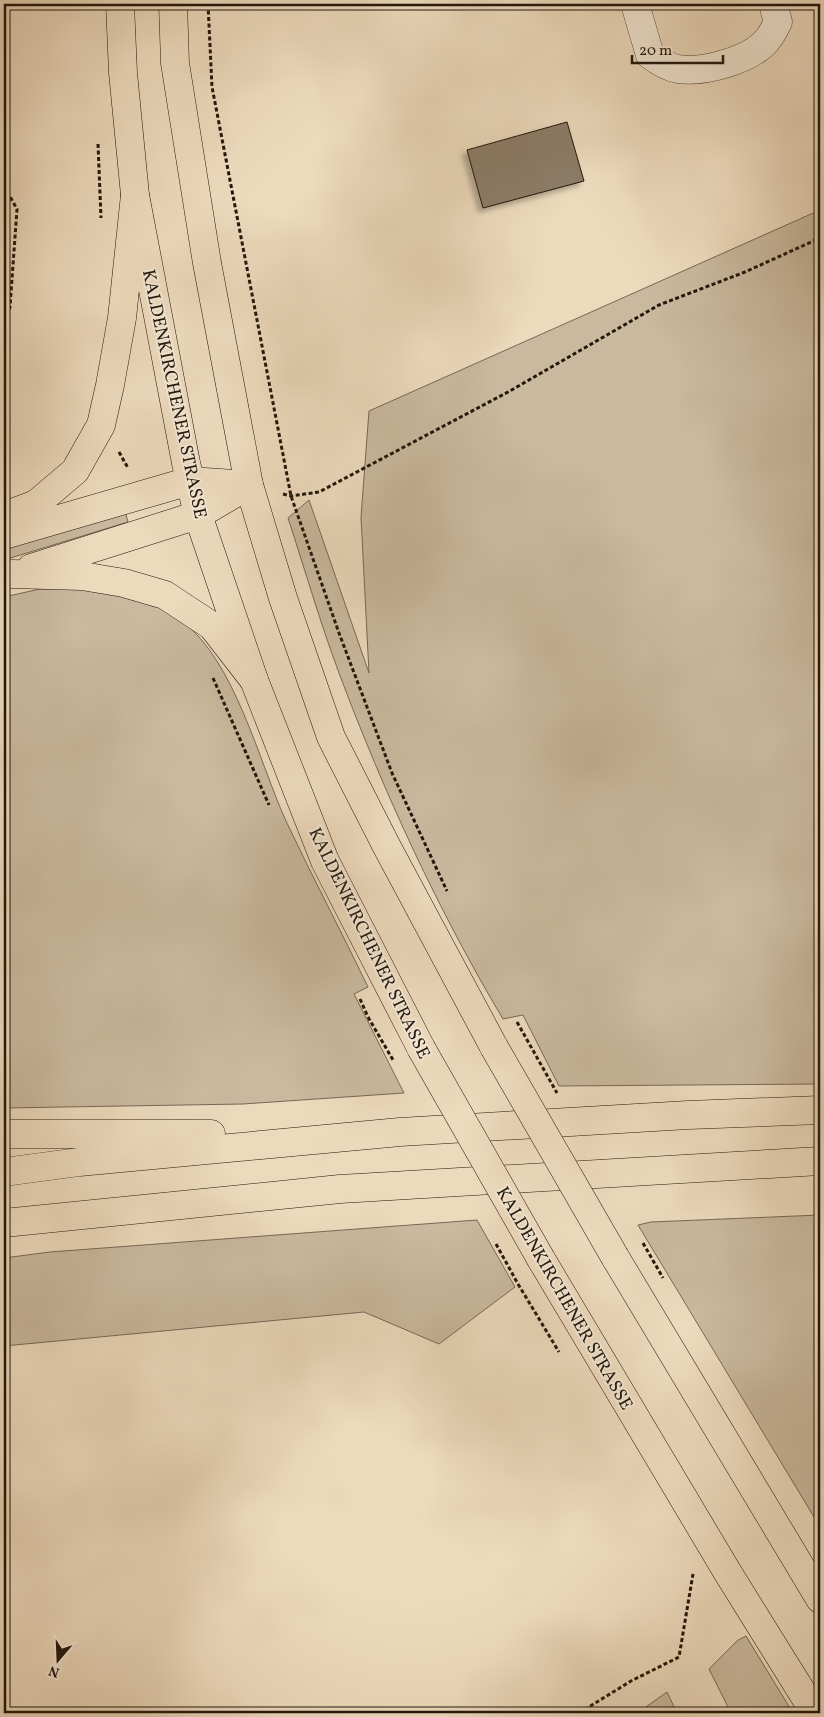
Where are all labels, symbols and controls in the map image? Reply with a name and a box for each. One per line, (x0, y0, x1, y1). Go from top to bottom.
scale bar (632, 32, 723, 64)
text: 20 m (639, 41, 672, 62)
street label: KALDENKIRCHENER STRASSE (135, 267, 212, 521)
street label: KALDENKIRCHENER STRASSE (302, 824, 436, 1064)
street label: KALDENKIRCHENER STRASSE (489, 1182, 638, 1415)
north arrow (32, 1634, 82, 1684)
text: N (46, 1660, 62, 1682)

